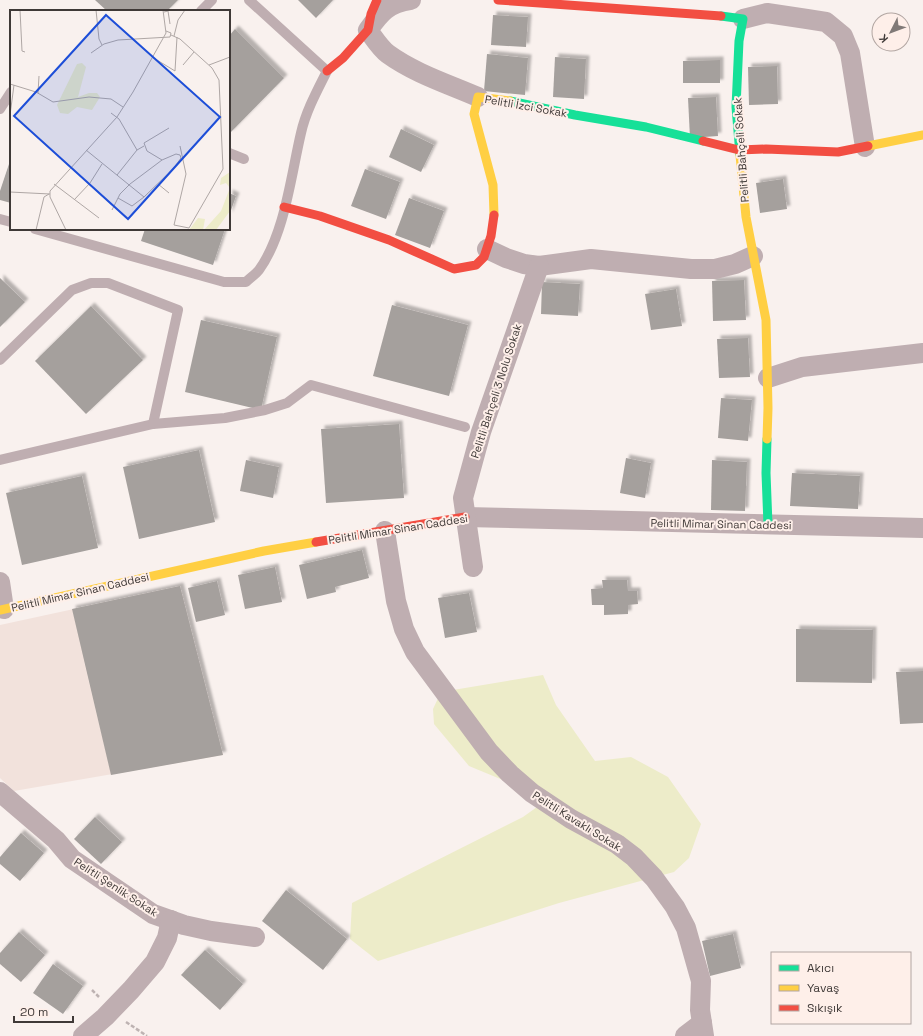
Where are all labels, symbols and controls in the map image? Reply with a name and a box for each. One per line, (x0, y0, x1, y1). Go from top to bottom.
inset map (10, 10, 230, 230)
north arrow (871, 12, 911, 52)
text: K (876, 31, 891, 46)
street label: Pelitli İzci Sokak (484, 92, 568, 120)
street label: Pelitli Bahçeli Sokak (730, 97, 752, 203)
street label: Pelitli Bahçeli 3 Nolu Sokak (468, 322, 524, 460)
street label: Pelitli Mimar Sinan Caddesi (327, 511, 469, 547)
street label: Pelitli Mimar Sinan Caddesi (650, 516, 792, 532)
street label: Pelitli Mimar Sinan Caddesi (10, 569, 151, 615)
street label: Pelitli Kavaklı Sokak (530, 788, 624, 854)
street label: Pelitli Şenlik Sokak (71, 855, 161, 919)
legend (771, 952, 911, 1024)
text: Akıcı (807, 960, 834, 976)
text: Yavaş (807, 980, 839, 996)
scale bar (14, 998, 73, 1024)
text: Sıkışık (807, 1000, 843, 1016)
text: 20 m (20, 1004, 48, 1020)

